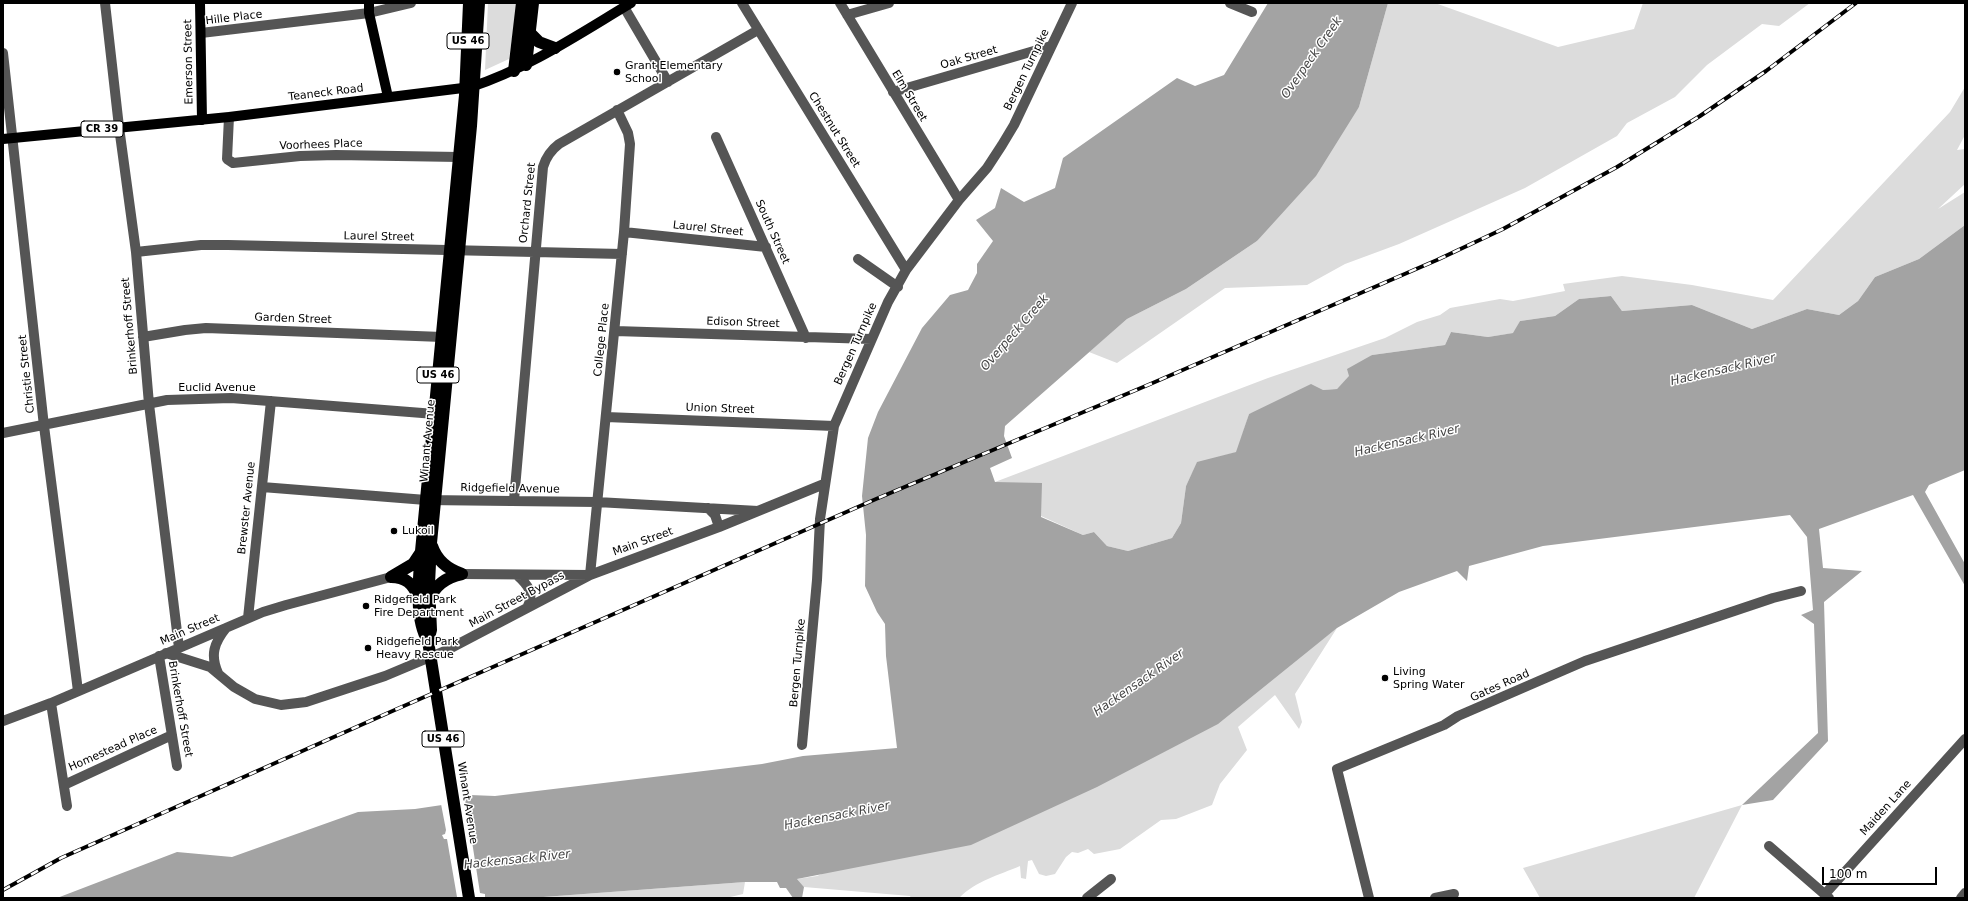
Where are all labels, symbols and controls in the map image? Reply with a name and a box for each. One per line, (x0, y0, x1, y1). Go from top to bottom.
street label: Hille Place (205, 8, 263, 28)
water label: Overpeck Creek (1278, 14, 1346, 102)
street label: Emerson Street (182, 19, 196, 105)
street label: Bergen Turnpike (1002, 27, 1052, 113)
road number: US 46 (447, 33, 489, 49)
street label: Oak Street (939, 44, 999, 72)
place label: Grant Elementary School (625, 59, 723, 85)
marker: Grant Elementary School (612, 67, 622, 77)
street label: Elm Street (888, 68, 930, 124)
street label: Teaneck Road (288, 82, 364, 104)
street label: Chestnut Street (805, 90, 863, 170)
road number: CR 39 (81, 121, 123, 137)
street label: Voorhees Place (279, 137, 363, 153)
street label: Orchard Street (517, 162, 539, 244)
street label: South Street (752, 198, 792, 266)
street label: Laurel Street (672, 219, 744, 239)
street label: Laurel Street (343, 230, 415, 244)
street label: Brinkerhoff Street (119, 277, 141, 375)
water label: Overpeck Creek (978, 292, 1052, 374)
street label: Bergen Turnpike (832, 301, 880, 387)
street label: College Place (592, 303, 612, 377)
street label: Garden Street (254, 311, 332, 327)
street label: Edison Street (706, 315, 780, 331)
street label: Christie Street (16, 334, 38, 414)
water label: Hackensack River (1669, 351, 1777, 389)
road number: US 46 (417, 367, 459, 383)
street label: Euclid Avenue (178, 381, 256, 395)
street label: Winant Avenue (418, 399, 438, 483)
street label: Union Street (685, 401, 755, 417)
water label: Hackensack River (1353, 422, 1461, 460)
street label: Brewster Avenue (236, 461, 258, 555)
street label: Ridgefield Avenue (460, 482, 560, 496)
place label: Lukoil (402, 524, 434, 538)
street label: Main Street (611, 525, 675, 559)
marker: Lukoil (389, 526, 399, 536)
street label: Main Street Bypass (467, 569, 567, 631)
place label: Ridgefield Park Fire Department (374, 593, 464, 619)
marker: Ridgefield Park Fire Department (361, 601, 371, 611)
street label: Main Street (158, 612, 222, 648)
street label: Bergen Turnpike (788, 618, 808, 708)
place label: Ridgefield Park Heavy Rescue (376, 635, 458, 661)
marker: Ridgefield Park Heavy Rescue (363, 643, 373, 653)
water label: Hackensack River (1091, 646, 1187, 720)
street label: Brinkerhoff Street (165, 660, 195, 758)
place label: Living Spring Water (1393, 665, 1465, 691)
street label: Gates Road (1468, 667, 1532, 705)
marker: Living Spring Water (1380, 673, 1390, 683)
street label: Homestead Place (67, 723, 159, 775)
road number: US 46 (422, 731, 464, 747)
street label: Winant Avenue (454, 761, 480, 845)
street label: Maiden Lane (1858, 778, 1914, 838)
water label: Hackensack River (783, 799, 891, 833)
water label: Hackensack River (463, 847, 571, 873)
scale bar (1824, 859, 1939, 885)
text: 100 m (1829, 867, 1867, 881)

